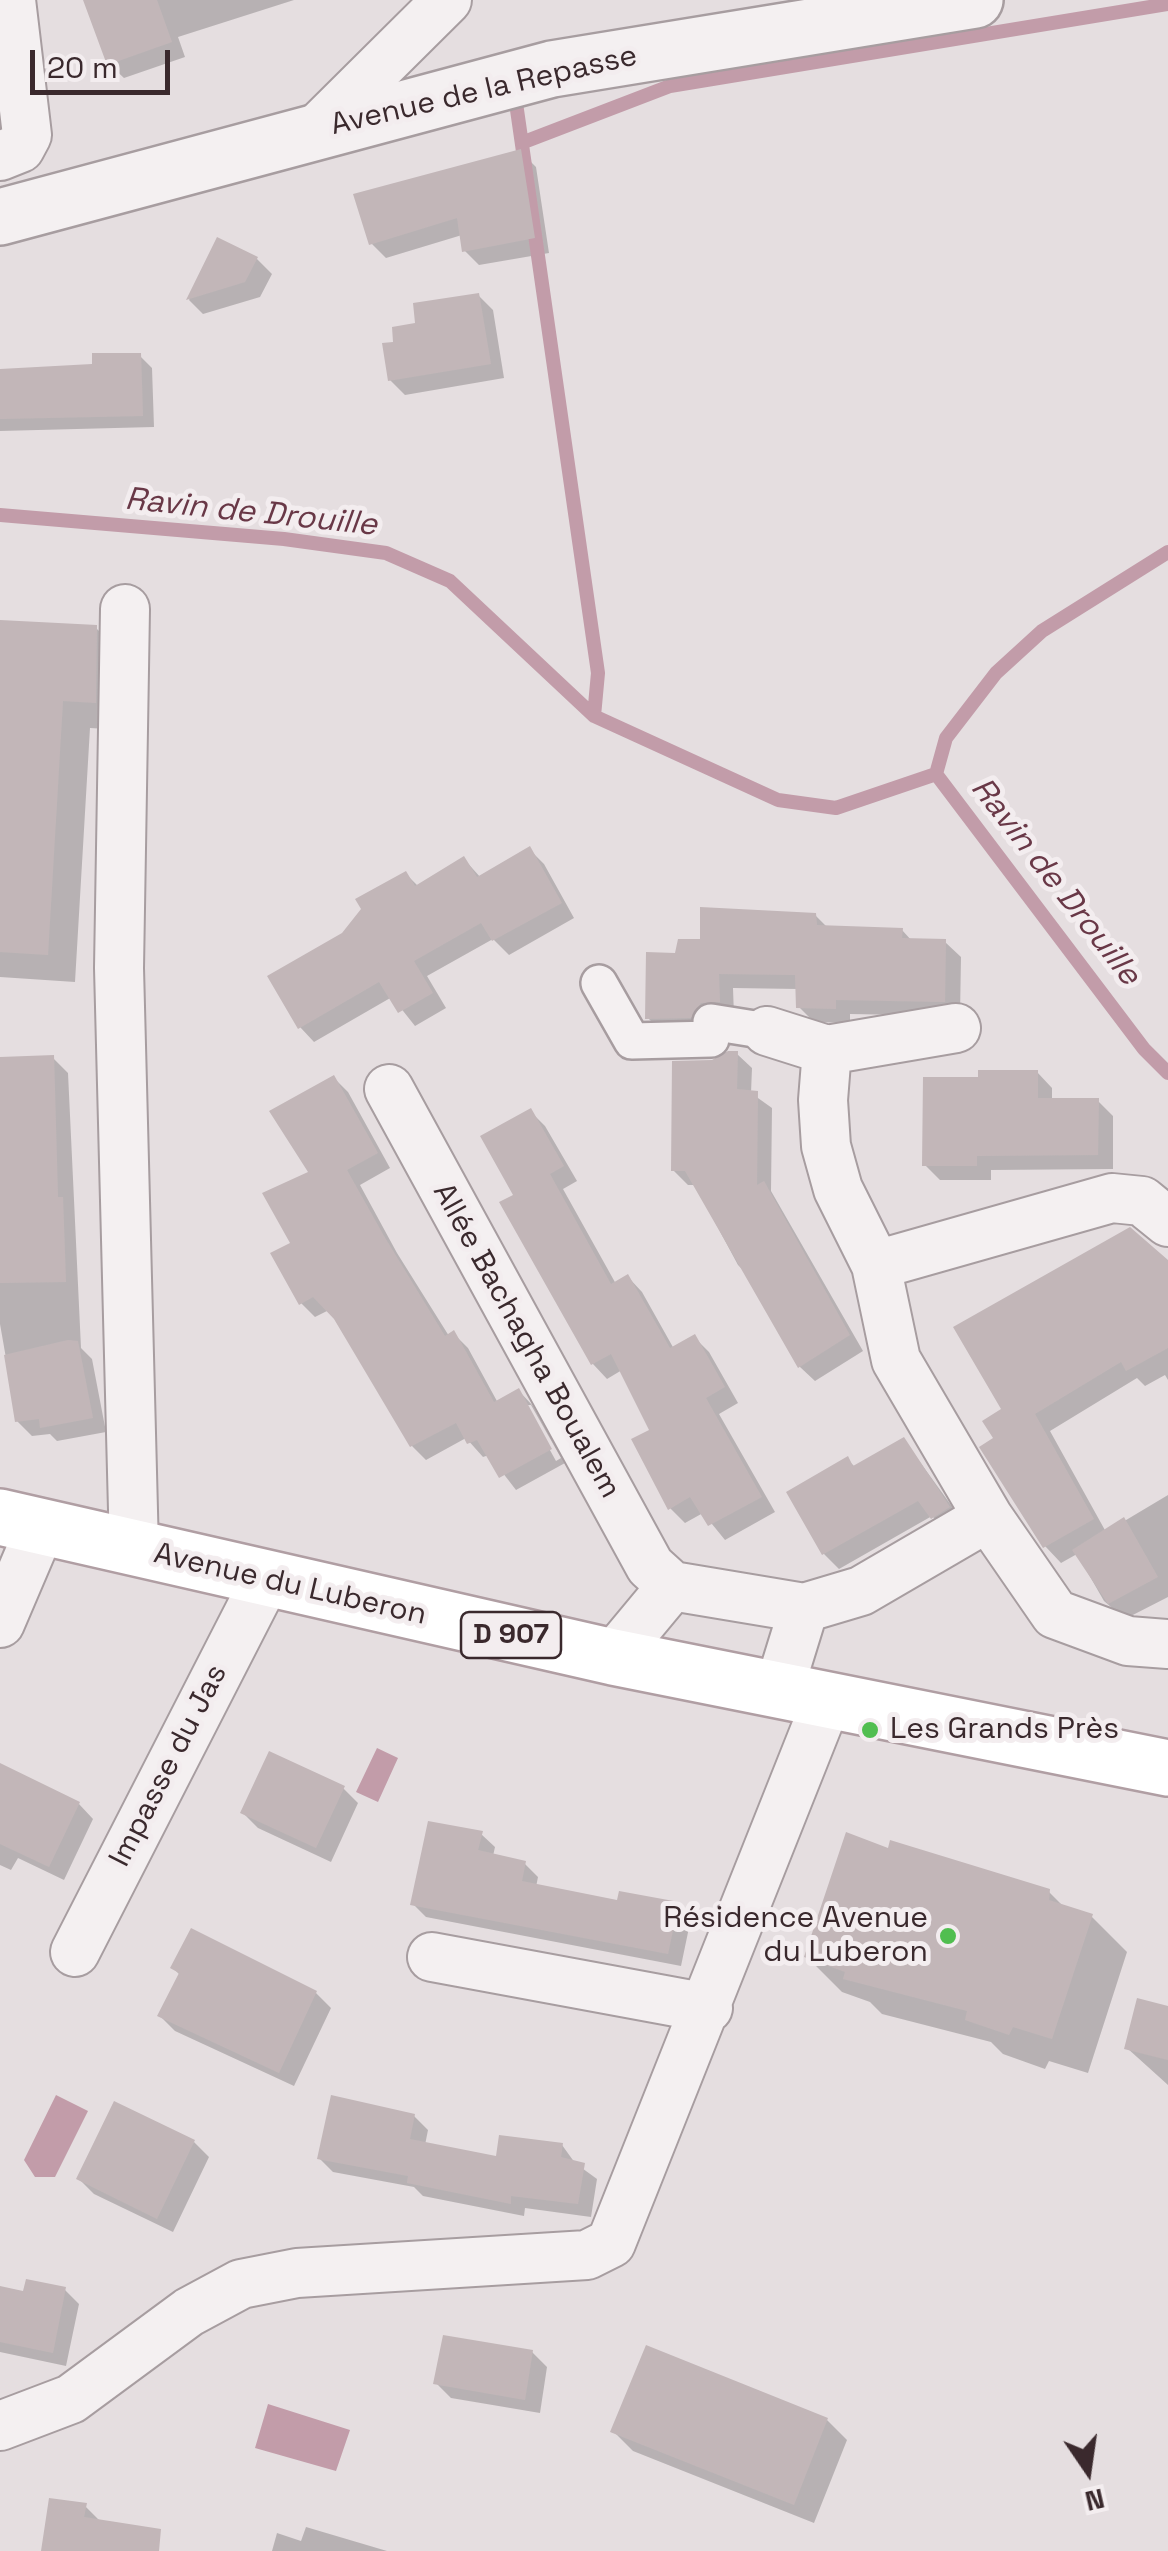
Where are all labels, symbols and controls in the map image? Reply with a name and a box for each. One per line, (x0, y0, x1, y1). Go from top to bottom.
scale bar (35, 30, 175, 92)
street label: Avenue de la Repasse (327, 38, 641, 144)
text: 20 m (47, 48, 118, 87)
water label: Ravin de Drouille (123, 481, 379, 545)
water label: Ravin de Drouille (962, 771, 1148, 993)
street label: Allée Bachagha Boualem (424, 1177, 628, 1505)
street label: Avenue du Luberon (150, 1536, 430, 1634)
road number: D 907 (461, 1612, 561, 1658)
street label: Impasse du Jas (103, 1659, 235, 1873)
place label: Les Grands Près (890, 1712, 1119, 1748)
marker: Les Grands Près (859, 1719, 881, 1741)
place label: Résidence Avenue du Luberon (663, 1901, 928, 1972)
marker: Résidence Avenue du Luberon (937, 1925, 959, 1947)
north arrow (1038, 2421, 1138, 2521)
text: N (1082, 2481, 1108, 2520)

